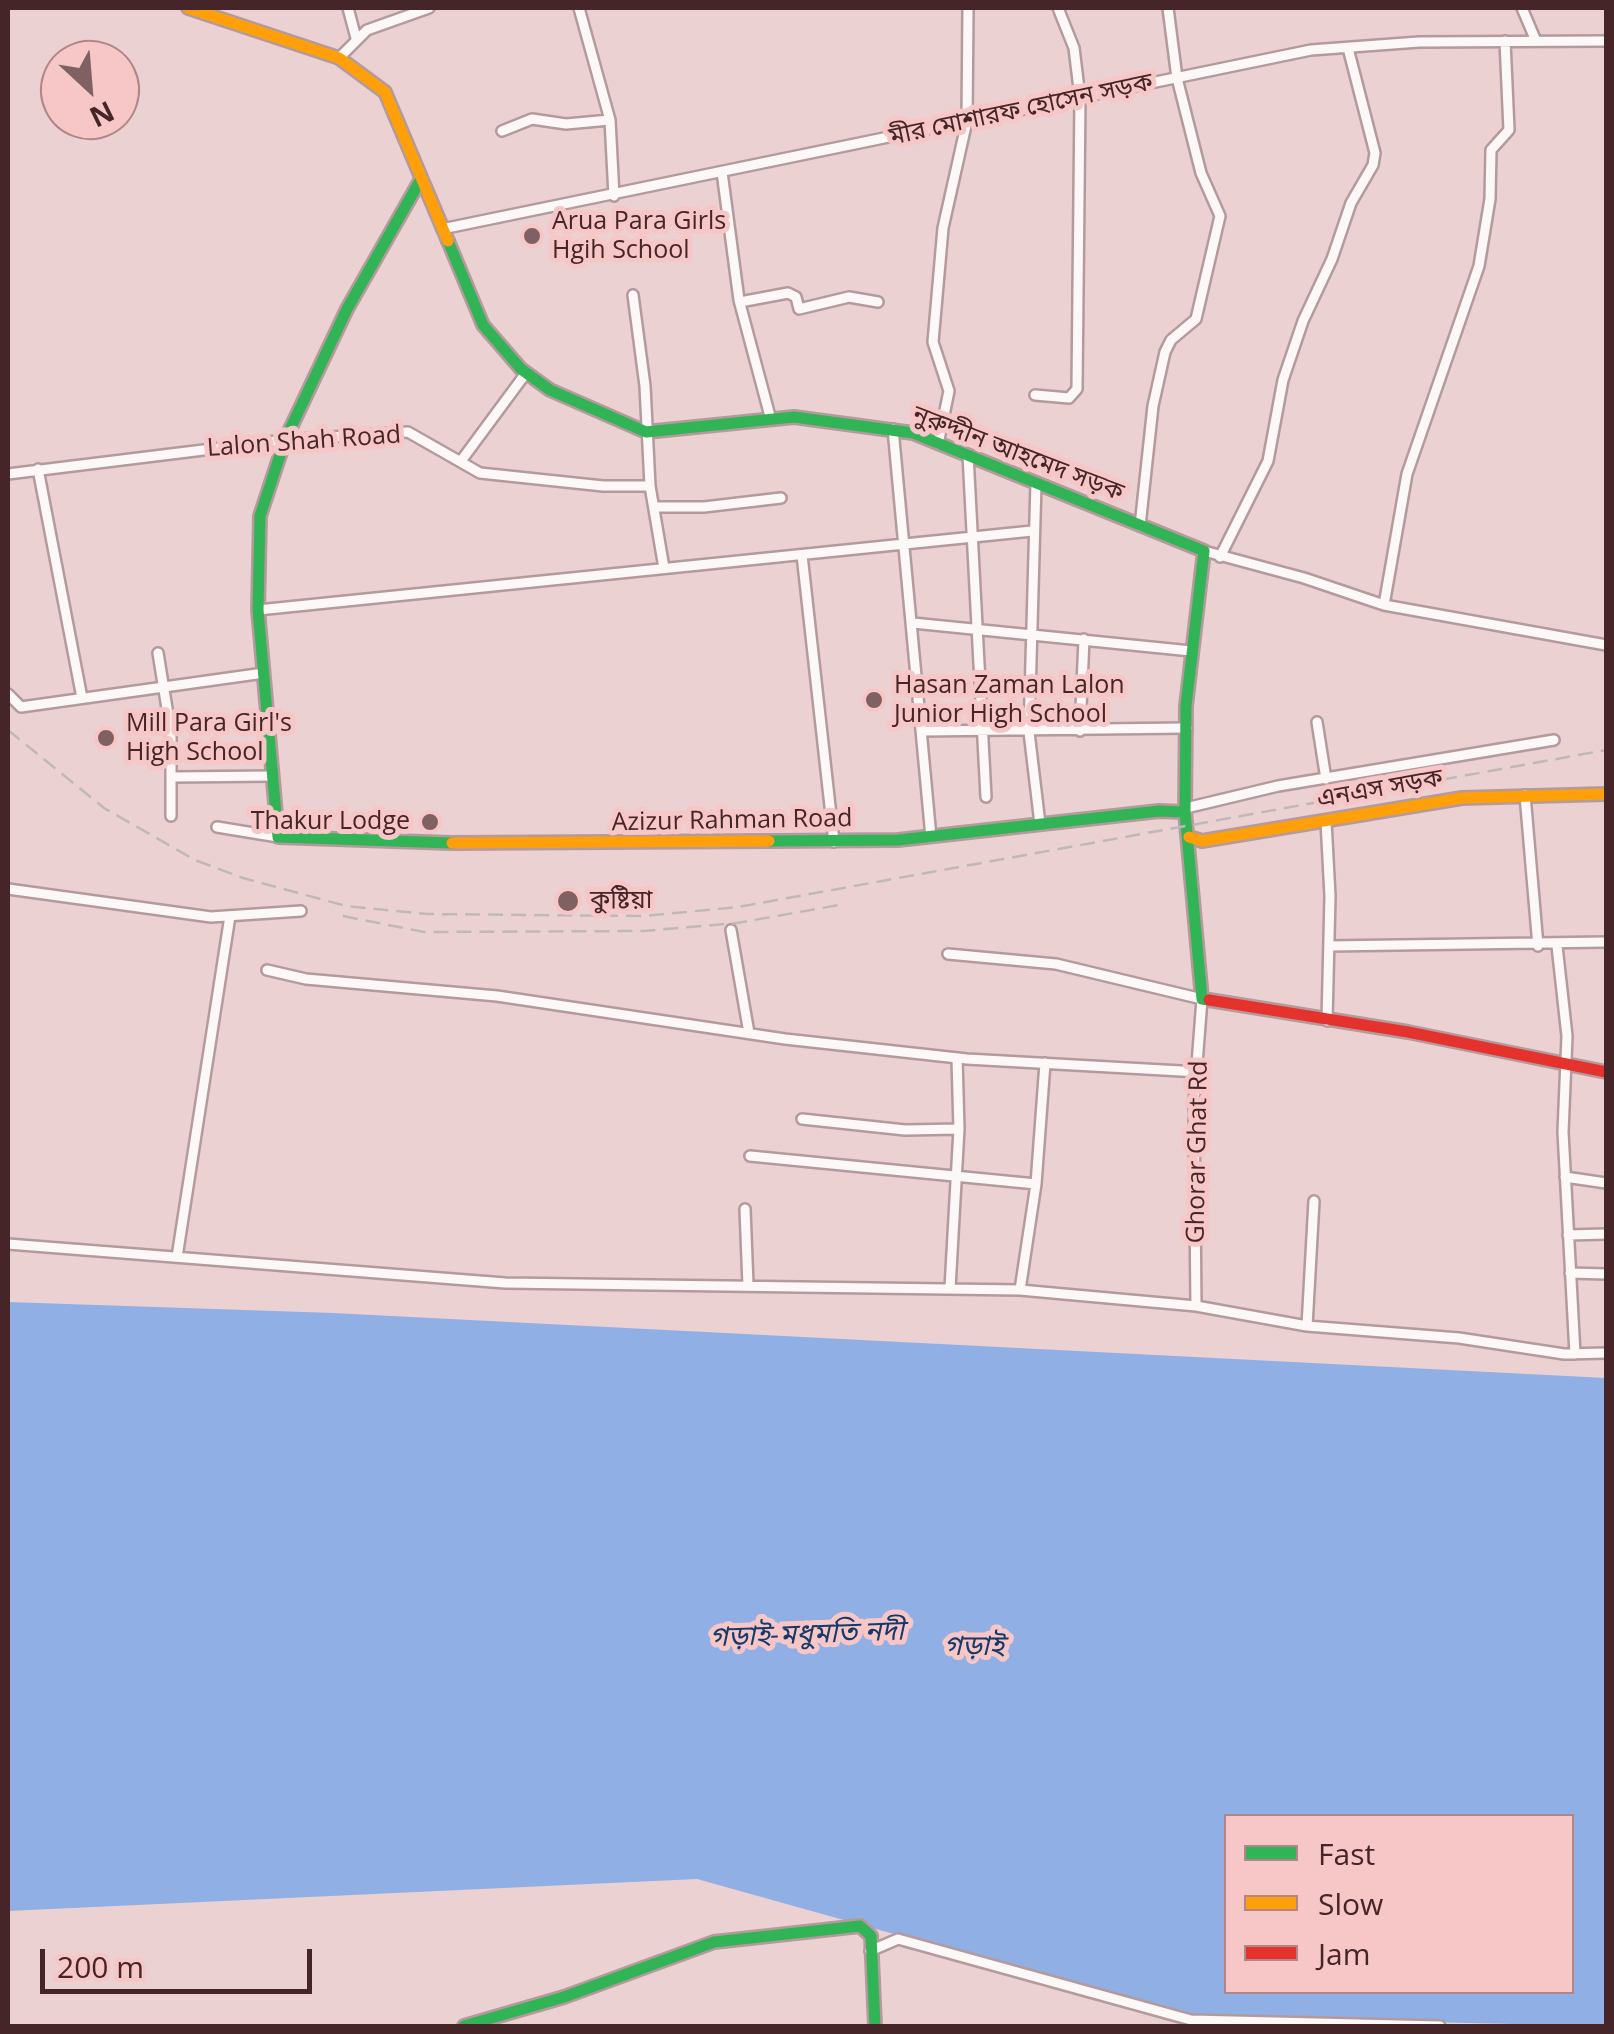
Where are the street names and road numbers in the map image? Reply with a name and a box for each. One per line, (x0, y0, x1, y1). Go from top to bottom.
street label: মীর মোশারফ হোসেন সড়ক (886, 67, 1156, 153)
street label: নুরুদ্দীন আহমেদ সড়ক (908, 400, 1128, 508)
street label: Lalon Shah Road (206, 420, 402, 464)
street label: এনএস সড়ক (1315, 763, 1445, 815)
street label: Azizur Rahman Road (611, 804, 853, 838)
street label: Ghorar Ghat Rd (1181, 1060, 1215, 1244)

